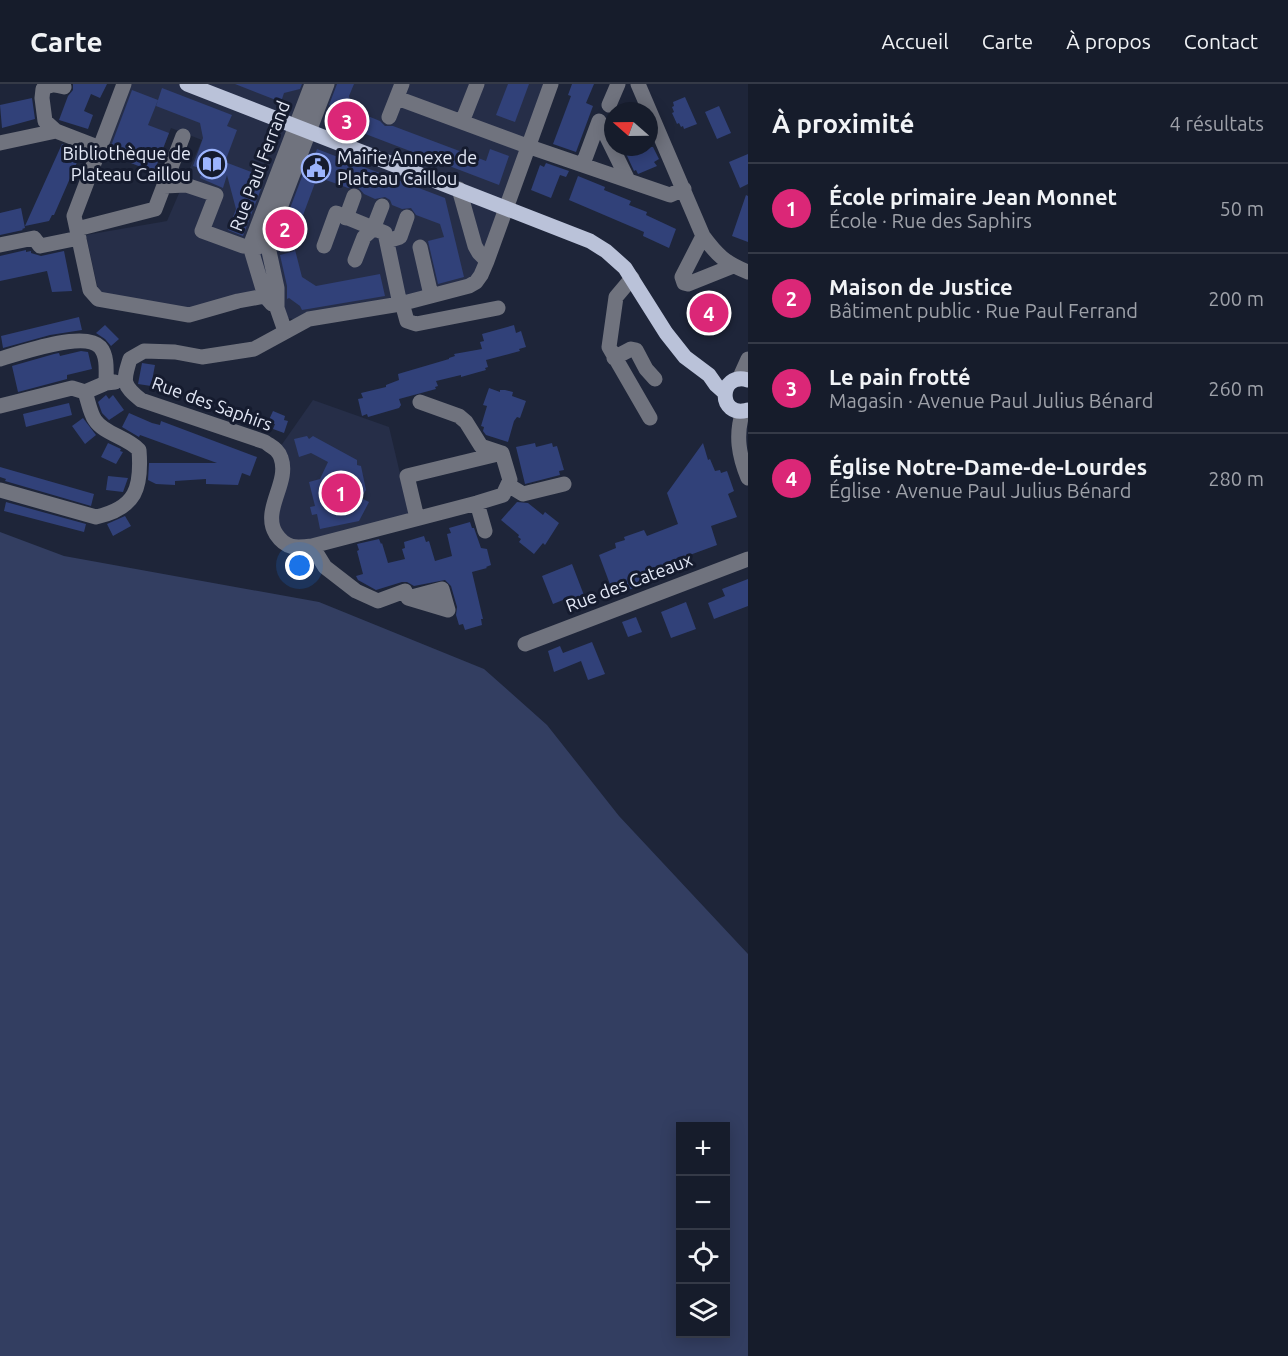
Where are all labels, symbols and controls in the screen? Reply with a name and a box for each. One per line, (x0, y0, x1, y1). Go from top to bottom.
text: Carte (30, 26, 103, 57)
text: Accueil (881, 29, 949, 53)
text: Carte (982, 29, 1033, 53)
text: À propos (1066, 29, 1151, 53)
text: Contact (1184, 29, 1258, 53)
street label: Rue Paul Ferrand (225, 98, 293, 233)
pin: 3 (328, 99, 366, 144)
north arrow (604, 102, 658, 156)
text: À proximité (772, 109, 914, 138)
text: 4 résultats (1170, 112, 1264, 135)
place label: Bibliothèque de Plateau Caillou (62, 143, 191, 184)
place label: Mairie Annexe de Plateau Caillou (337, 147, 477, 188)
library icon: Bibliothèque de Plateau Caillou (196, 148, 228, 180)
public building icon: Mairie Annexe de Plateau Caillou (300, 152, 332, 184)
text: École primaire Jean Monnet (829, 184, 1117, 209)
text: 1 (786, 197, 797, 220)
text: 50 m (1220, 197, 1264, 220)
pin: 2 (266, 206, 304, 252)
text: École · Rue des Saphirs (829, 209, 1032, 232)
text: Maison de Justice (829, 274, 1013, 299)
text: 2 (786, 287, 797, 310)
text: 200 m (1208, 287, 1264, 310)
pin: 4 (690, 290, 728, 336)
text: Bâtiment public · Rue Paul Ferrand (829, 299, 1138, 322)
text: Le pain frotté (829, 364, 971, 389)
street label: Rue des Saphirs (150, 372, 275, 434)
text: 3 (786, 377, 797, 400)
text: 260 m (1208, 377, 1264, 400)
text: Magasin · Avenue Paul Julius Bénard (829, 389, 1153, 412)
text: Église Notre-Dame-de-Lourdes (829, 454, 1147, 479)
text: 4 (786, 467, 797, 490)
text: 280 m (1208, 467, 1264, 490)
pin: 1 (322, 470, 360, 516)
text: Église · Avenue Paul Julius Bénard (829, 479, 1131, 502)
street label: Rue des Cateaux (563, 549, 695, 615)
your location (285, 551, 314, 580)
map controls (676, 1122, 730, 1338)
button: + (676, 1122, 730, 1176)
button: − (676, 1176, 730, 1230)
button: locate (676, 1230, 730, 1284)
button: layers (676, 1284, 730, 1338)

